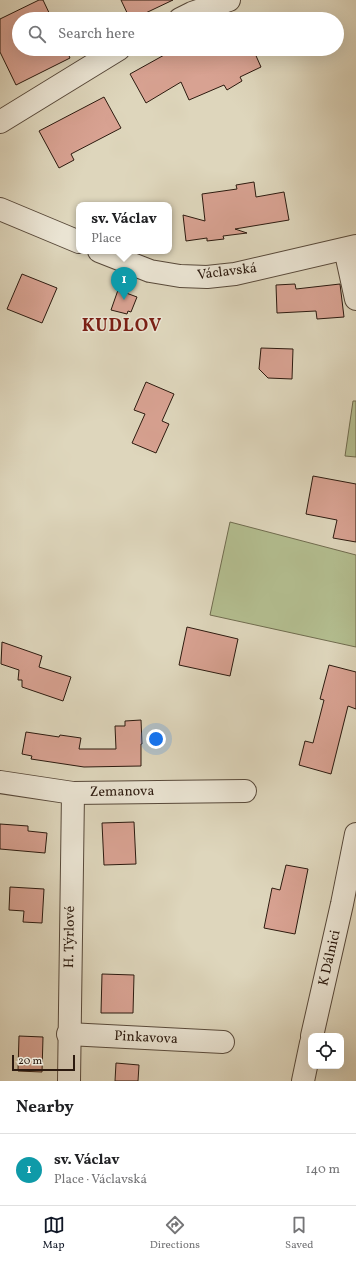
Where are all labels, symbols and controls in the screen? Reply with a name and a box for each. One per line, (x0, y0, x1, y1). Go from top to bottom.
search box (12, 12, 344, 56)
icon: search (26, 23, 48, 45)
text: Search here (58, 24, 135, 45)
popup (76, 202, 172, 254)
text: sv. Václav (91, 209, 157, 230)
text: Place (91, 230, 121, 248)
street label: Václavská (196, 259, 258, 285)
pin: 1 (111, 267, 137, 300)
district label: KUDLOV (82, 314, 162, 339)
your location (146, 729, 166, 749)
street label: Zemanova (89, 782, 155, 802)
street label: H. Týrlové (60, 905, 80, 968)
street label: K Dálnici (314, 928, 346, 988)
street label: Pinkavova (114, 1027, 178, 1049)
map controls (308, 1033, 344, 1069)
button: locate (308, 1033, 344, 1069)
scale bar (12, 1053, 75, 1072)
text: 20 m (18, 1054, 42, 1069)
text: Nearby (16, 1096, 74, 1119)
text: sv. Václav (54, 1150, 120, 1171)
text: 1 (26, 1161, 32, 1179)
text: 140 m (306, 1161, 340, 1179)
text: Place · Václavská (54, 1171, 147, 1189)
tab: Map (43, 1214, 65, 1253)
tab: Directions (150, 1214, 200, 1253)
tab: Saved (285, 1214, 313, 1253)

